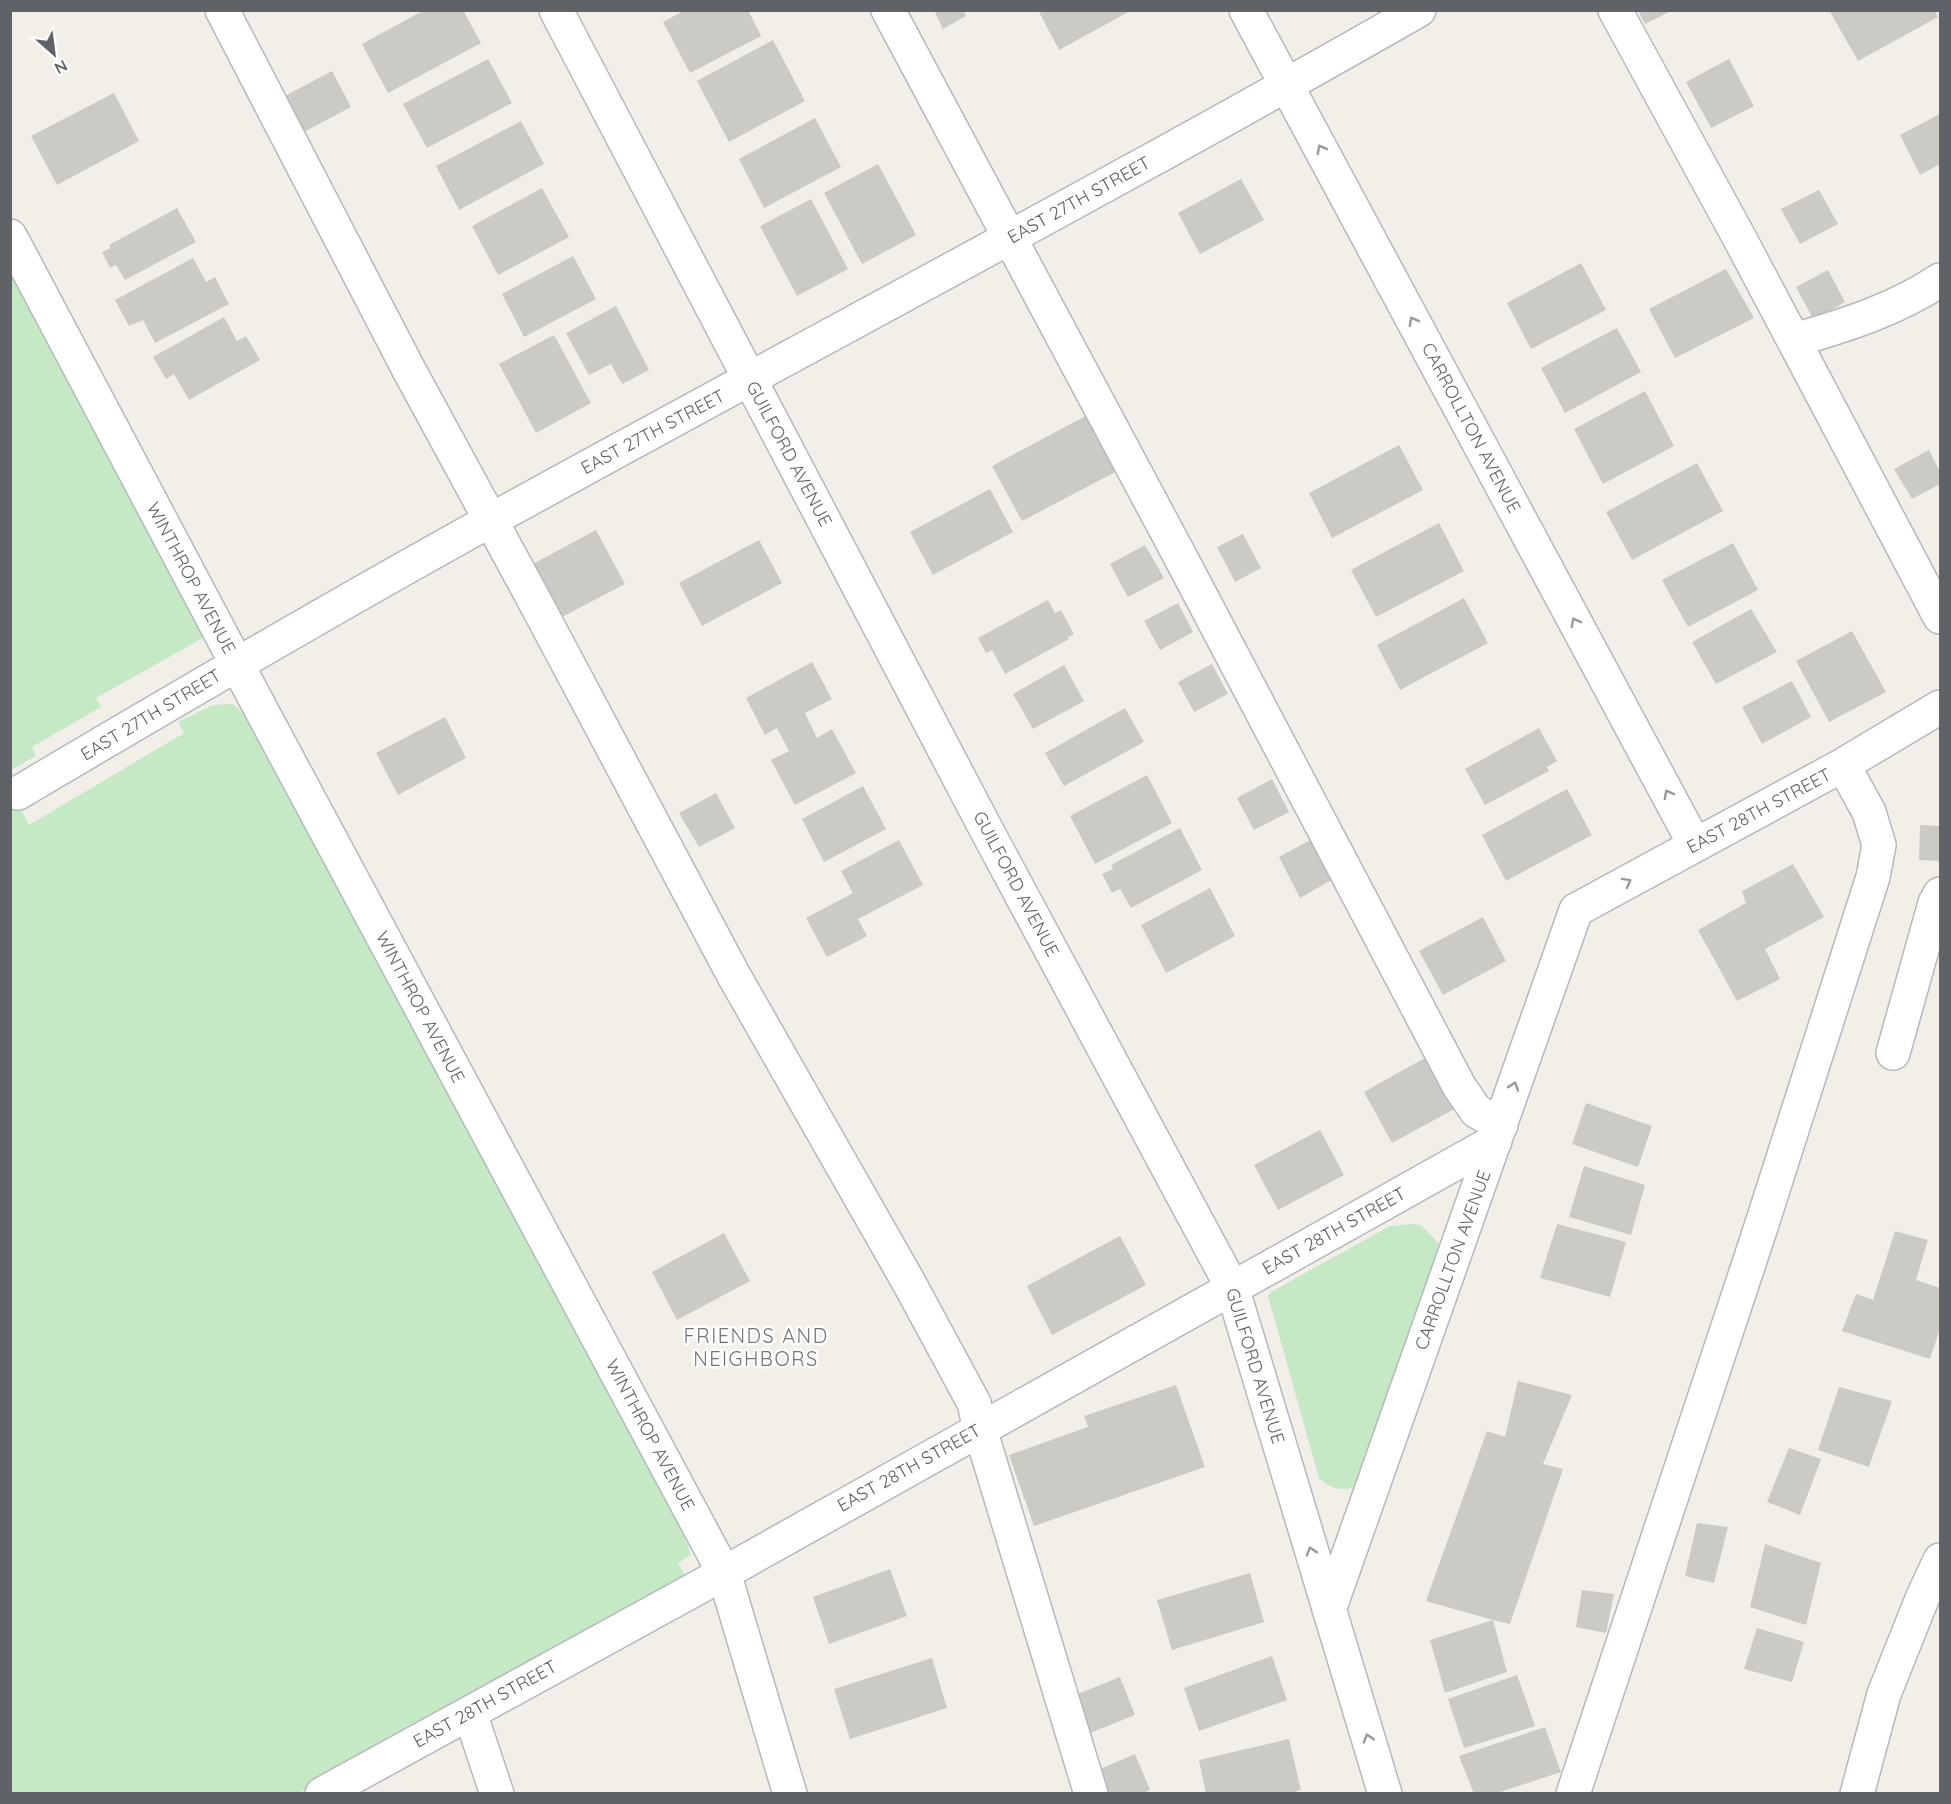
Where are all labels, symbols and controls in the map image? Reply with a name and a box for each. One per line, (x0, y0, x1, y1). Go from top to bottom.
north arrow (24, 24, 84, 84)
text: N (51, 56, 71, 79)
one-way arrow (1317, 145, 1328, 155)
street label: EAST 27TH STREET (1003, 151, 1154, 248)
one-way arrow (1409, 317, 1420, 327)
street label: CARROLLTON AVENUE (1417, 339, 1526, 517)
street label: GUILFORD AVENUE (741, 377, 838, 530)
street label: EAST 27TH STREET (577, 384, 729, 479)
street label: WINTHROP AVENUE (142, 498, 241, 658)
one-way arrow (1571, 618, 1582, 628)
street label: EAST 27TH STREET (76, 664, 225, 766)
street label: EAST 28TH STREET (1682, 763, 1835, 858)
one-way arrow (1664, 789, 1675, 800)
street label: GUILFORD AVENUE (968, 807, 1065, 960)
one-way arrow (1621, 878, 1631, 889)
street label: WINTHROP AVENUE (371, 927, 470, 1087)
one-way arrow (1507, 1081, 1520, 1092)
street label: CARROLLTON AVENUE (1409, 1167, 1496, 1353)
street label: EAST 28TH STREET (1258, 1182, 1410, 1280)
street label: GUILFORD AVENUE (1221, 1285, 1290, 1446)
district label: FRIENDS AND NEIGHBORS (683, 1323, 829, 1371)
street label: WINTHROP AVENUE (601, 1355, 700, 1515)
street label: EAST 28TH STREET (833, 1419, 985, 1517)
one-way arrow (1306, 1546, 1318, 1557)
street label: EAST 28TH STREET (409, 1655, 561, 1753)
one-way arrow (1363, 1733, 1375, 1743)

